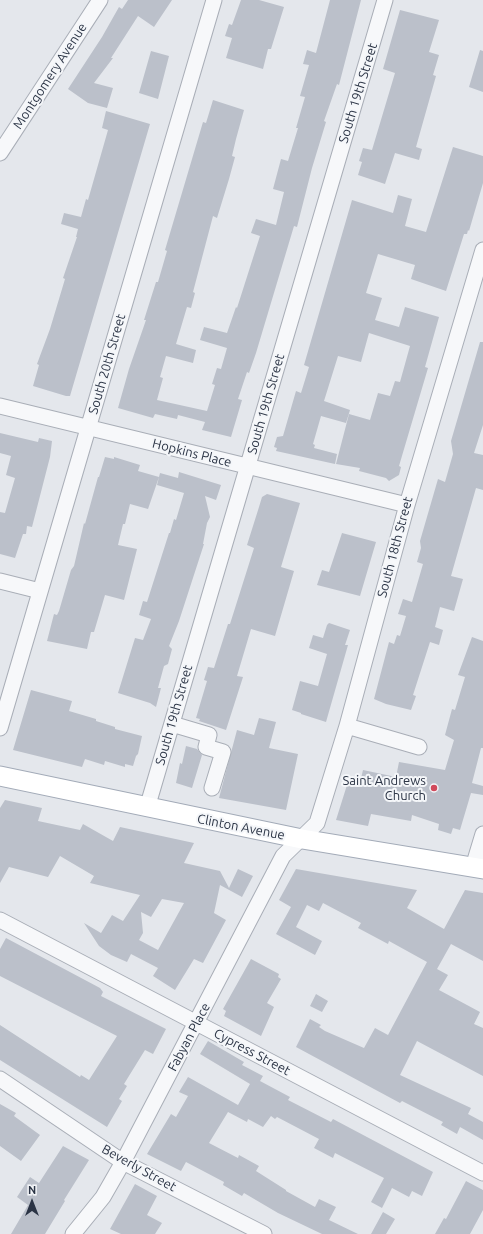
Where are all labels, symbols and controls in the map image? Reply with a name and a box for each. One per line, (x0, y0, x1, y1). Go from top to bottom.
street label: Montgomery Avenue (10, 20, 90, 132)
street label: South 19th Street (335, 41, 381, 145)
street label: South 20th Street (85, 312, 129, 416)
street label: South 19th Street (244, 352, 288, 456)
street label: Hopkins Place (151, 436, 233, 470)
street label: South 18th Street (374, 495, 416, 599)
street label: South 19th Street (152, 663, 196, 767)
place label: Saint Andrews Church (343, 773, 426, 804)
marker: Saint Andrews Church (429, 783, 439, 793)
street label: Clinton Avenue (196, 811, 286, 843)
street label: Fabyan Place (165, 1000, 213, 1074)
street label: Cypress Street (211, 1025, 293, 1079)
street label: Beverly Street (99, 1141, 179, 1195)
north arrow (12, 1182, 52, 1222)
text: N (28, 1184, 36, 1196)

